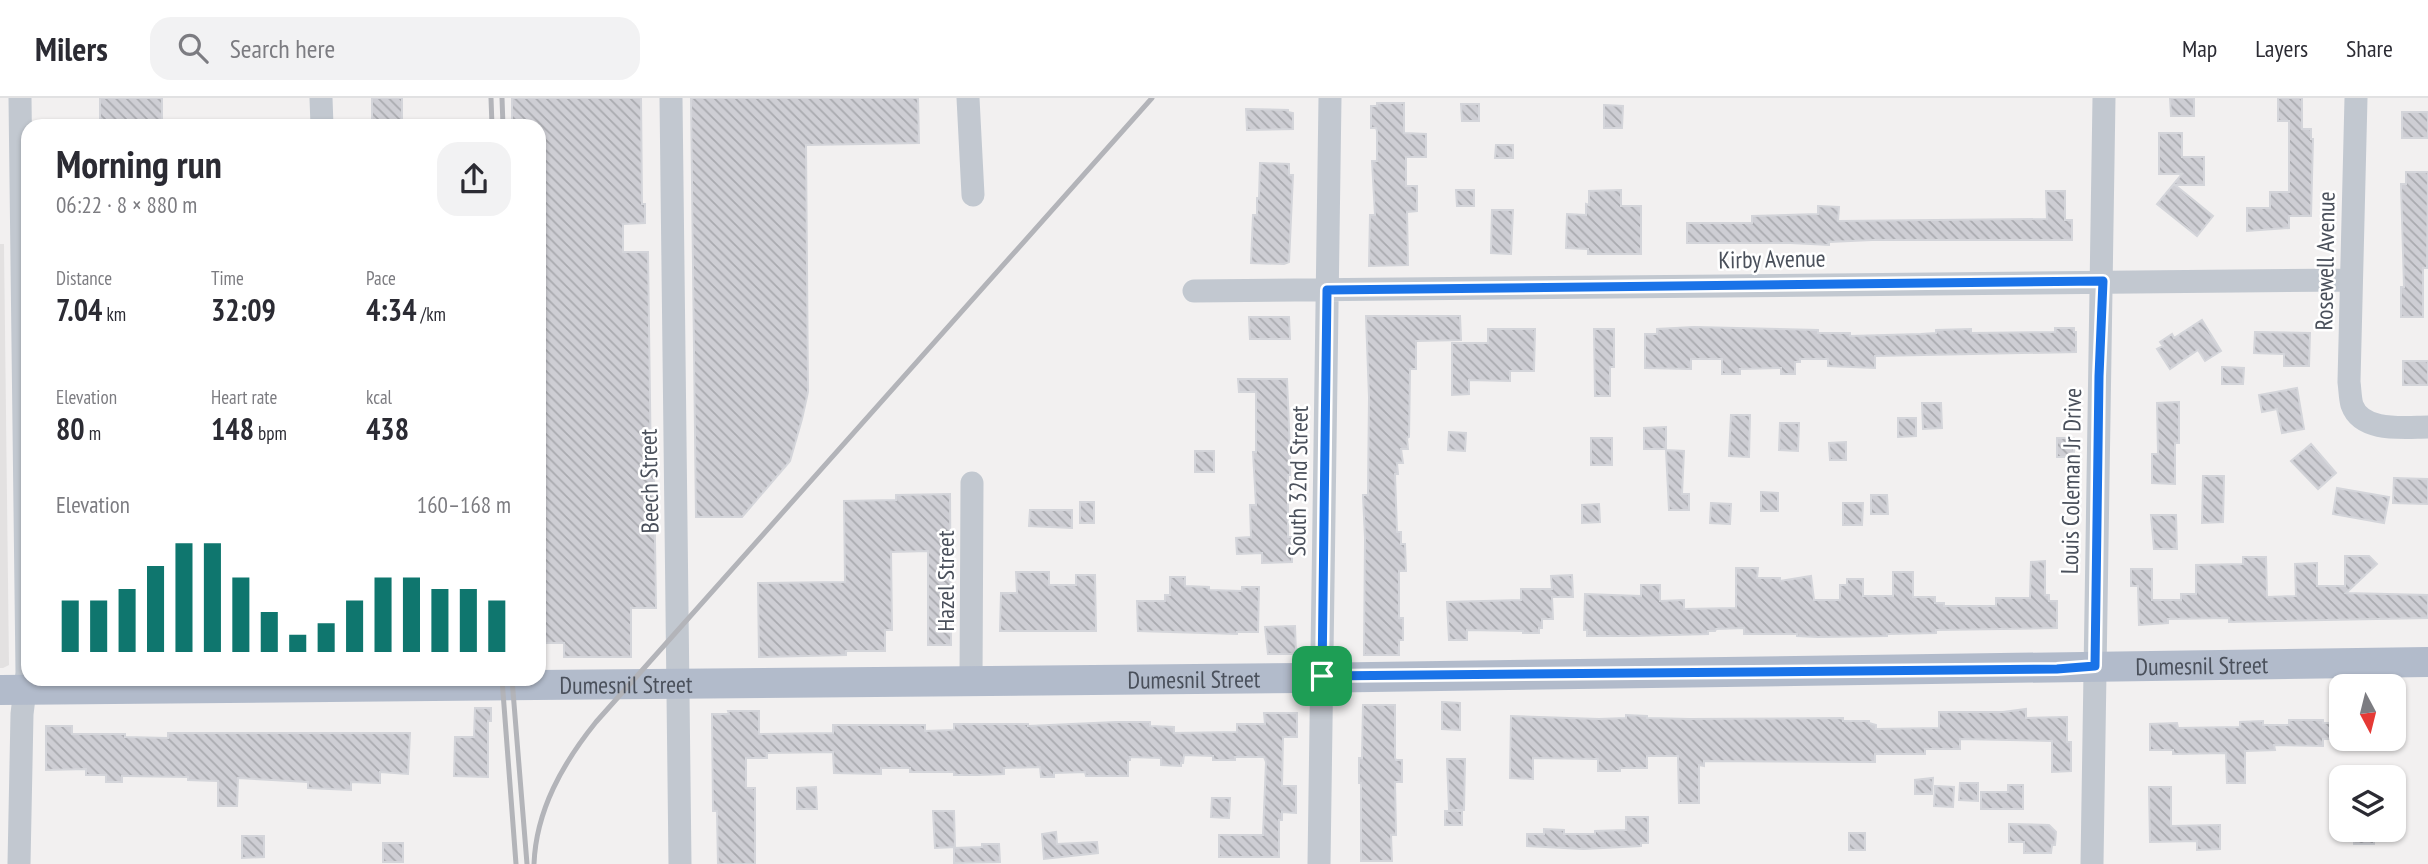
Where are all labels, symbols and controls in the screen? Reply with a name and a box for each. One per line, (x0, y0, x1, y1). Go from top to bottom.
search box (150, 17, 640, 80)
text: Milers (35, 27, 108, 70)
icon: search (174, 29, 212, 67)
text: Search here (230, 32, 335, 65)
text: Map (2182, 33, 2217, 64)
text: Layers (2255, 33, 2308, 64)
text: Share (2346, 33, 2393, 64)
text: Morning run (56, 139, 222, 188)
button: share (437, 142, 511, 216)
text: 06:22 · 8 × 880 m (56, 190, 197, 219)
street label: Rosewell Avenue (2308, 191, 2342, 331)
street label: Kirby Avenue (1718, 243, 1826, 275)
text: Distance (56, 266, 112, 290)
text: Time (211, 266, 244, 290)
text: Pace (366, 266, 396, 290)
text: 7.04 (56, 290, 102, 329)
text: 32:09 (211, 290, 276, 329)
text: 4:34 (366, 290, 417, 329)
text: km (102, 302, 126, 326)
text: /km (417, 302, 446, 326)
text: Elevation (56, 385, 117, 409)
text: Heart rate (211, 385, 277, 409)
text: kcal (366, 385, 392, 409)
street label: Louis Coleman Jr Drive (2054, 388, 2088, 574)
street label: South 32nd Street (1281, 405, 1315, 557)
text: 80 (56, 409, 85, 448)
text: 148 (211, 409, 254, 448)
text: 438 (366, 409, 409, 448)
text: m (85, 421, 101, 445)
text: bpm (254, 421, 287, 445)
street label: Beech Street (633, 428, 665, 534)
text: Elevation (56, 490, 130, 519)
text: 160–168 m (417, 490, 511, 519)
street label: Hazel Street (930, 530, 961, 632)
pin (1292, 646, 1352, 706)
street label: Dumesnil Street (2135, 649, 2269, 682)
icon: arrive (1303, 657, 1341, 695)
street label: Dumesnil Street (1127, 663, 1261, 695)
street label: Dumesnil Street (559, 668, 693, 700)
north arrow (2329, 674, 2406, 751)
map controls (2329, 674, 2406, 842)
button: layers (2329, 765, 2406, 842)

